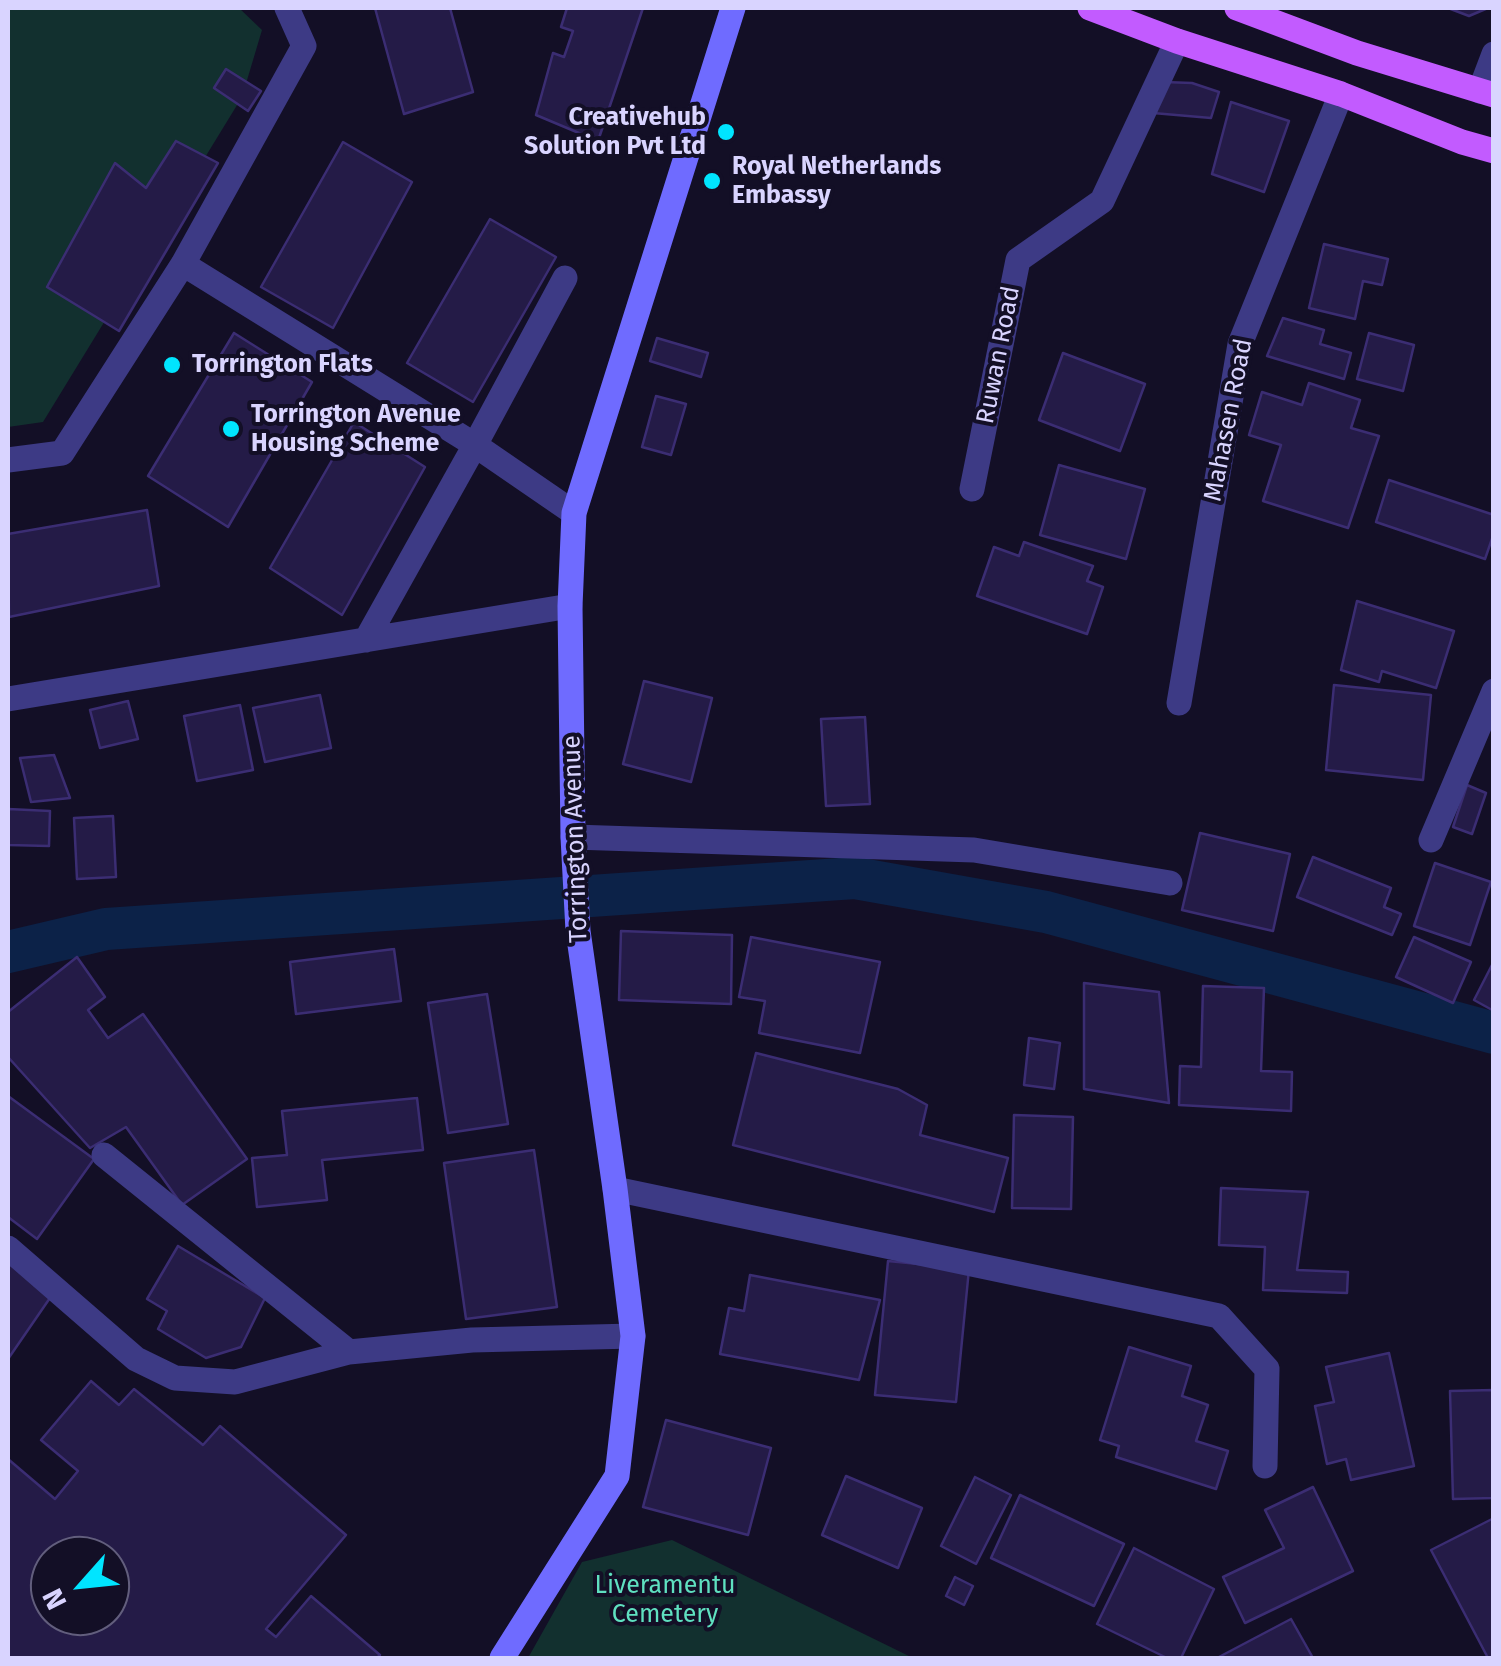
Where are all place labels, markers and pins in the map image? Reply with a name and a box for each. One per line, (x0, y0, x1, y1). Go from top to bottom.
place label: Creativehub Solution Pvt Ltd (524, 103, 706, 162)
marker: Creativehub Solution Pvt Ltd (715, 121, 737, 143)
place label: Royal Netherlands Embassy (732, 152, 941, 211)
marker: Royal Netherlands Embassy (701, 170, 723, 192)
place label: Torrington Flats (192, 350, 373, 380)
marker: Torrington Flats (161, 354, 183, 376)
place label: Torrington Avenue Housing Scheme (251, 400, 461, 459)
marker: Torrington Avenue Housing Scheme (220, 418, 242, 440)

